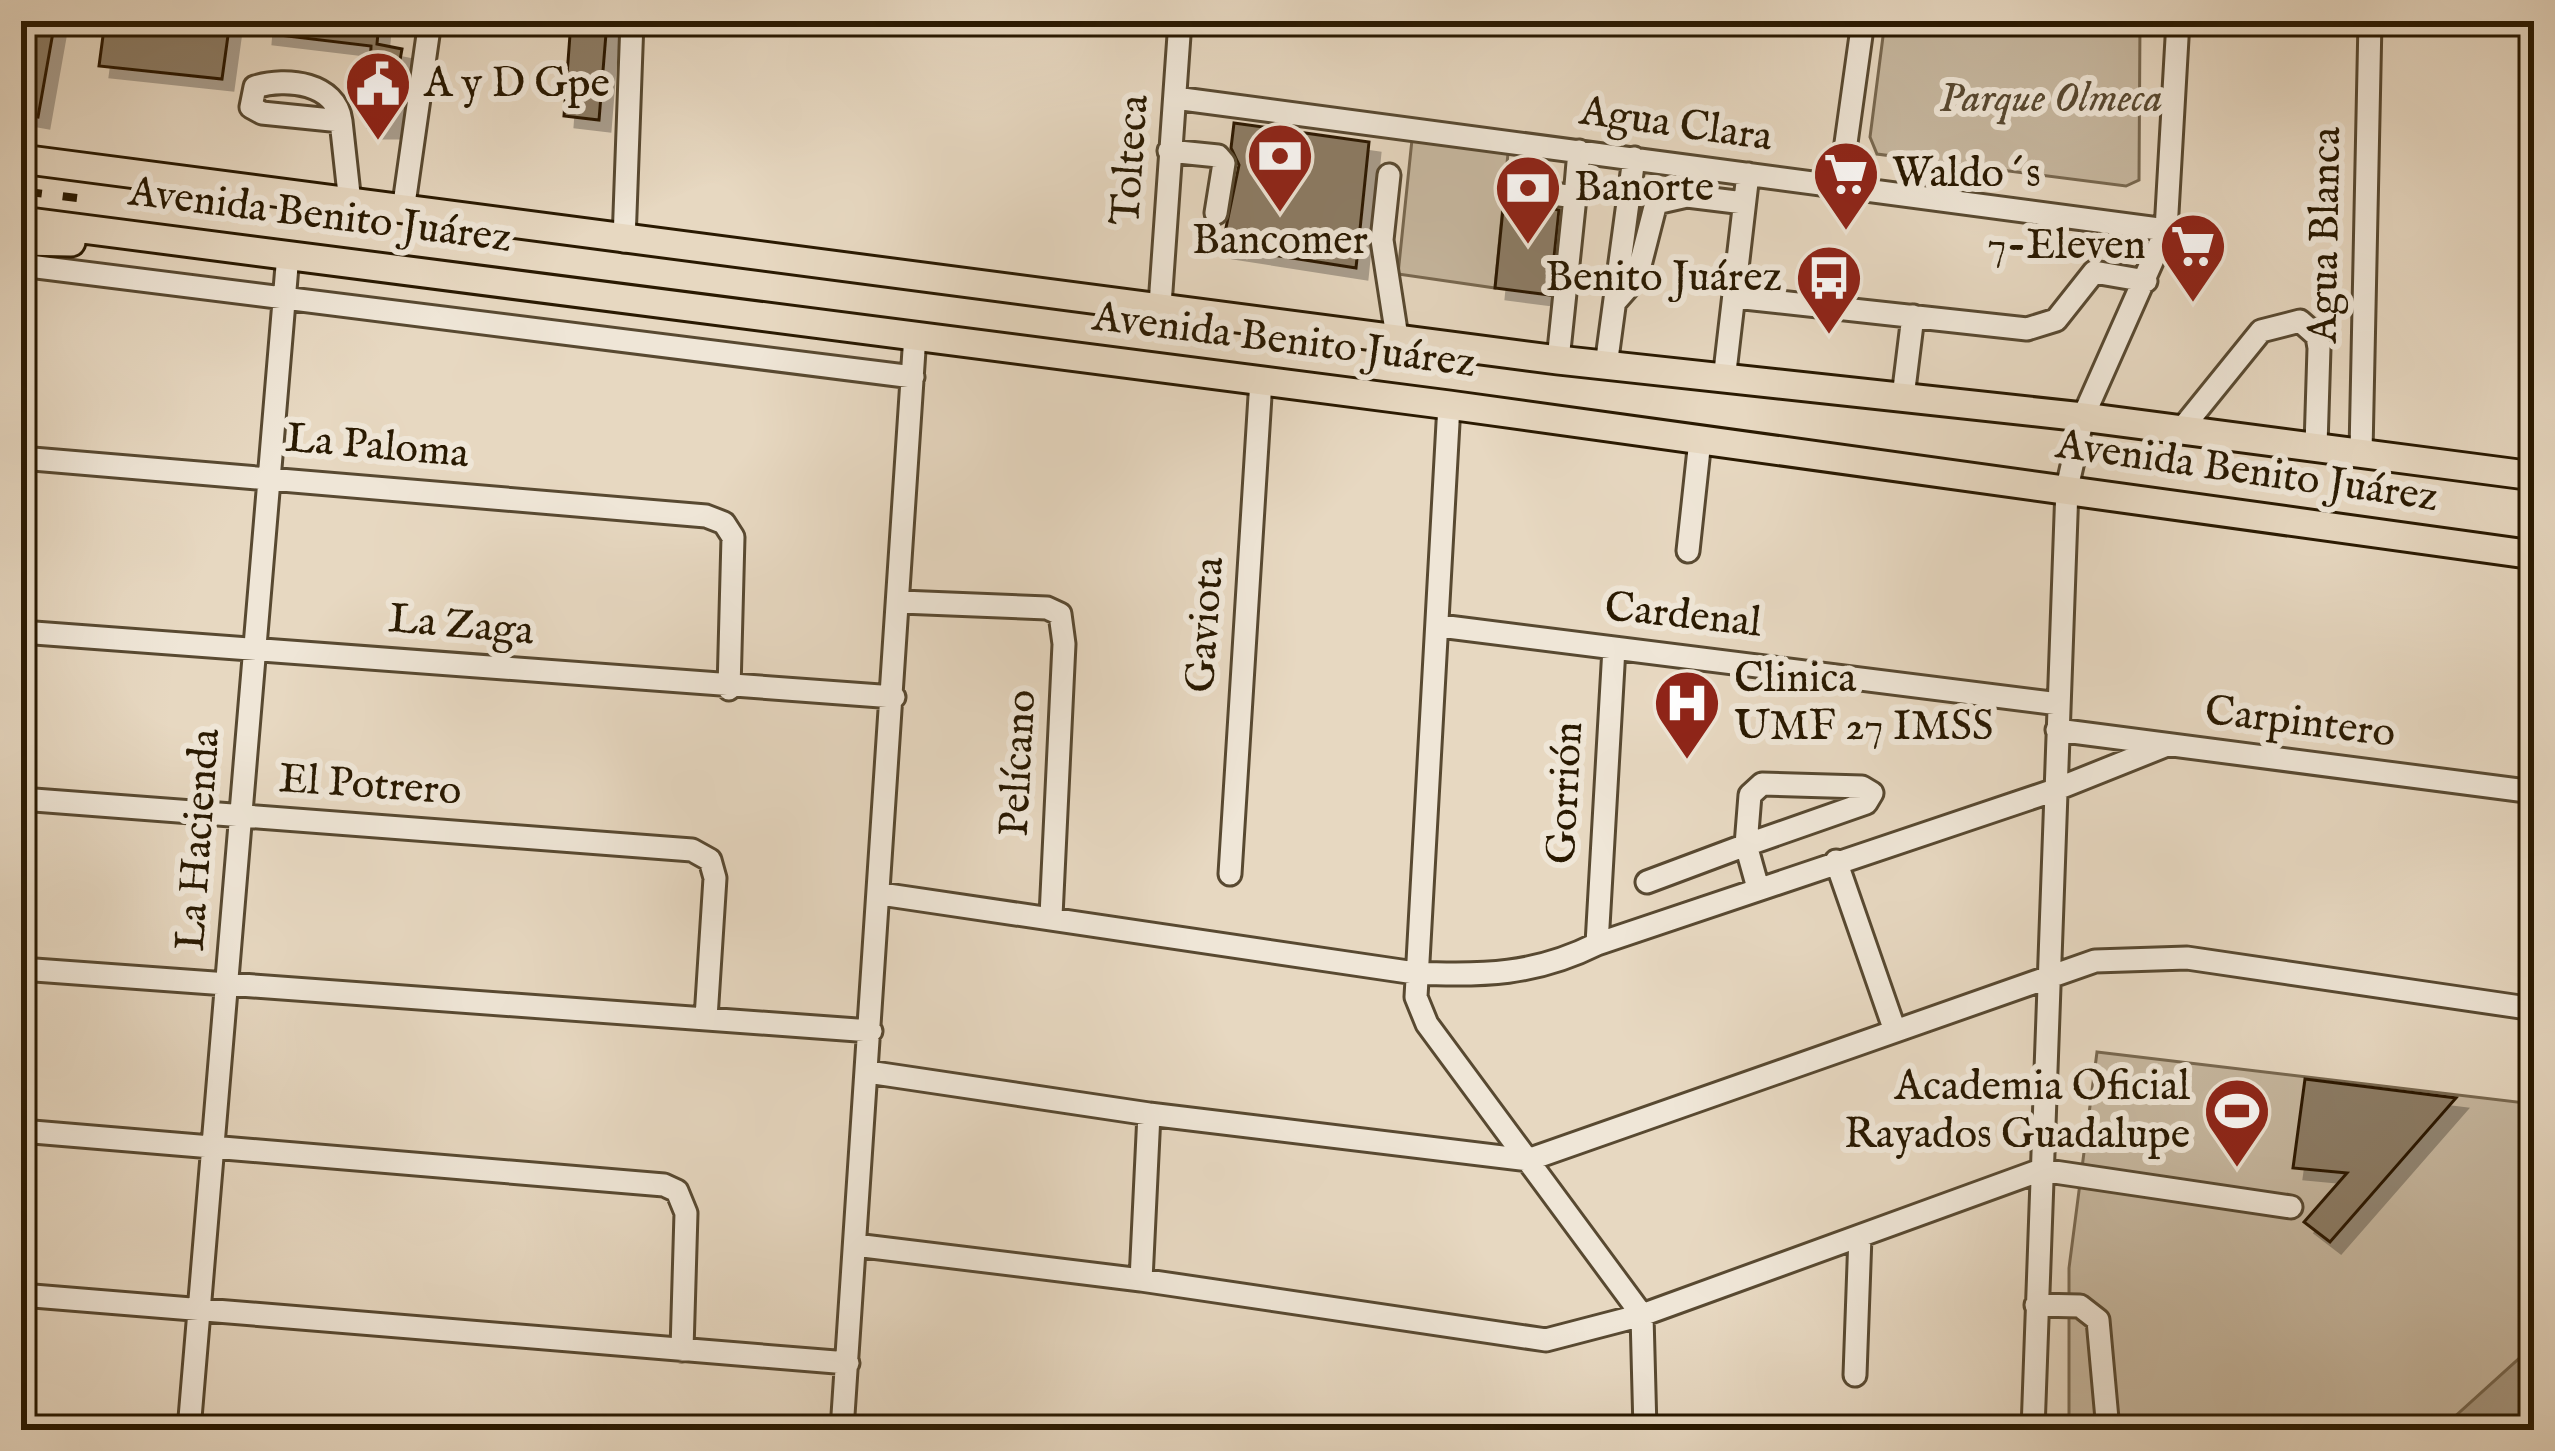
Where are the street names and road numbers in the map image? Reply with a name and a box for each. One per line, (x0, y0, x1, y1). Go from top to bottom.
street label: Agua Clara (1576, 85, 1776, 165)
street label: Tolteca (1100, 92, 1162, 227)
street label: Agua Blanca (2298, 126, 2354, 345)
street label: Avenida Benito Juárez (125, 166, 514, 266)
street label: Avenida Benito Juárez (1089, 291, 1478, 391)
street label: La Paloma (283, 413, 472, 481)
street label: Avenida Benito Juárez (2052, 419, 2441, 525)
street label: Gaviota (1175, 555, 1237, 695)
street label: Cardenal (1602, 581, 1764, 651)
street label: La Zaga (386, 593, 537, 659)
street label: Carpintero (2202, 685, 2398, 761)
street label: Pelícano (989, 688, 1049, 838)
street label: Gorrión (1536, 720, 1596, 866)
street label: La Hacienda (165, 726, 233, 953)
street label: El Potrero (277, 753, 463, 819)

